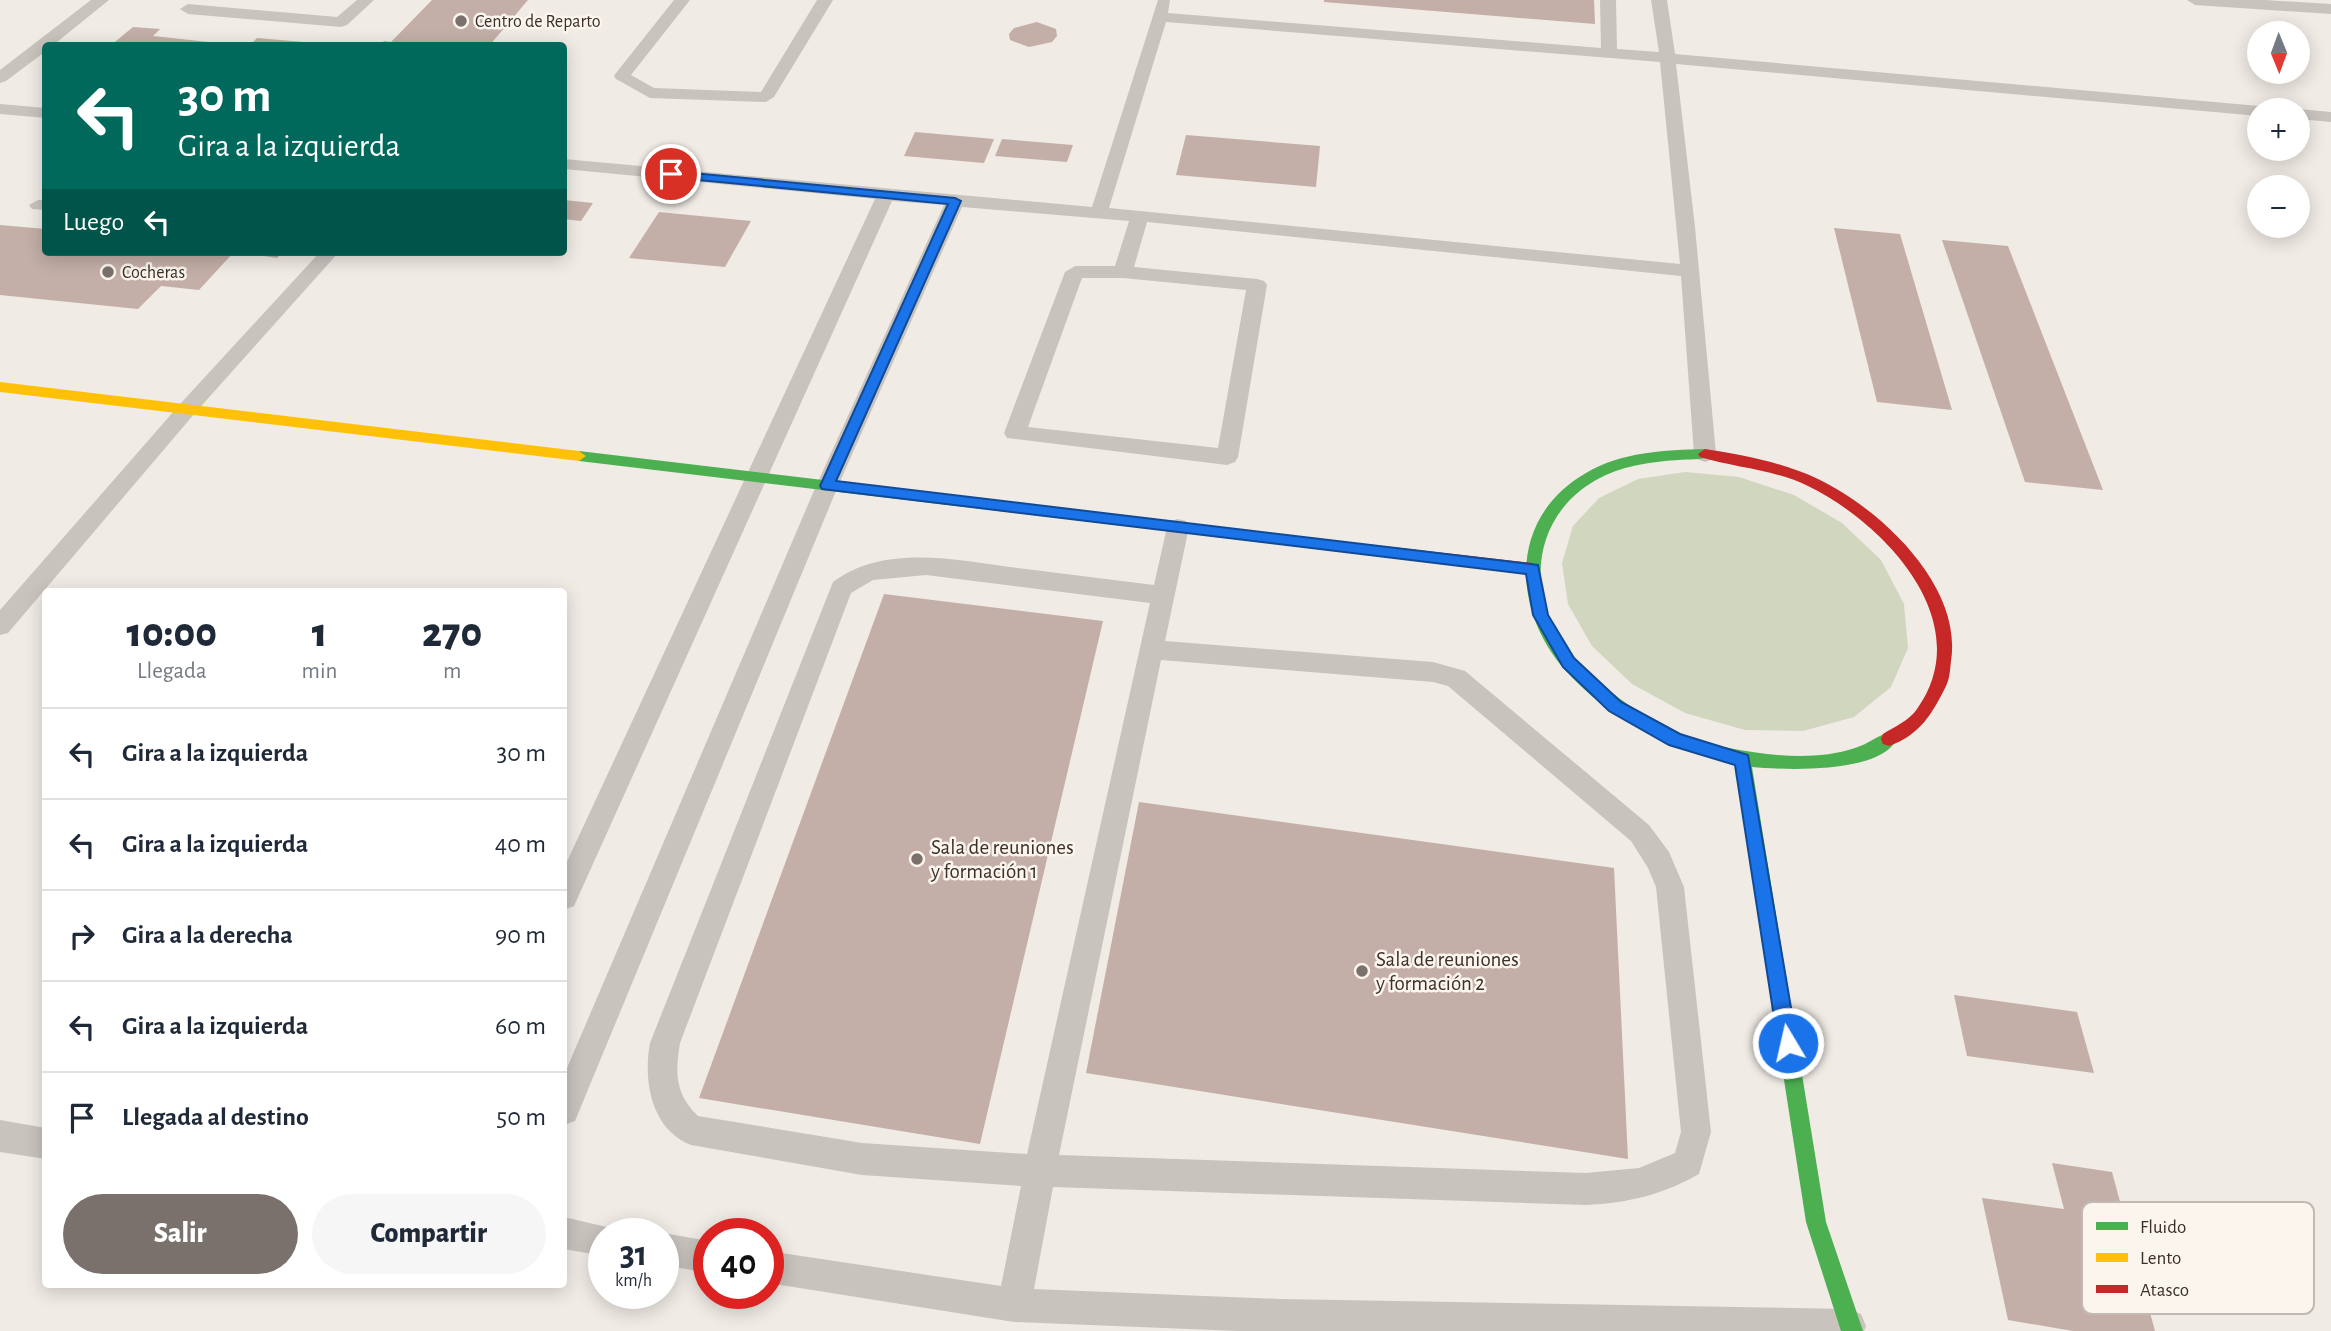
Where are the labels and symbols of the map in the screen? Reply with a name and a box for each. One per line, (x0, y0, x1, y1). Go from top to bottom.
marker: Centro de Reparto (453, 13, 469, 29)
place label: Centro de Reparto (475, 13, 601, 31)
north arrow (2247, 21, 2310, 84)
pin (641, 144, 701, 204)
marker: Cocheras (100, 264, 116, 280)
place label: Cocheras (122, 264, 185, 282)
place label: Sala de reuniones y formación 1 (930, 837, 1074, 882)
marker: Sala de reuniones y formación 1 (909, 851, 925, 867)
place label: Sala de reuniones y formación 2 (1375, 949, 1519, 994)
marker: Sala de reuniones y formación 2 (1354, 963, 1370, 979)
position arrow (1751, 1006, 1825, 1080)
legend (2082, 1202, 2314, 1314)
speed limit sign: 40 (693, 1218, 784, 1309)
text: Fluido (2140, 1218, 2186, 1237)
text: Lento (2140, 1249, 2181, 1268)
text: Atasco (2140, 1281, 2189, 1300)

